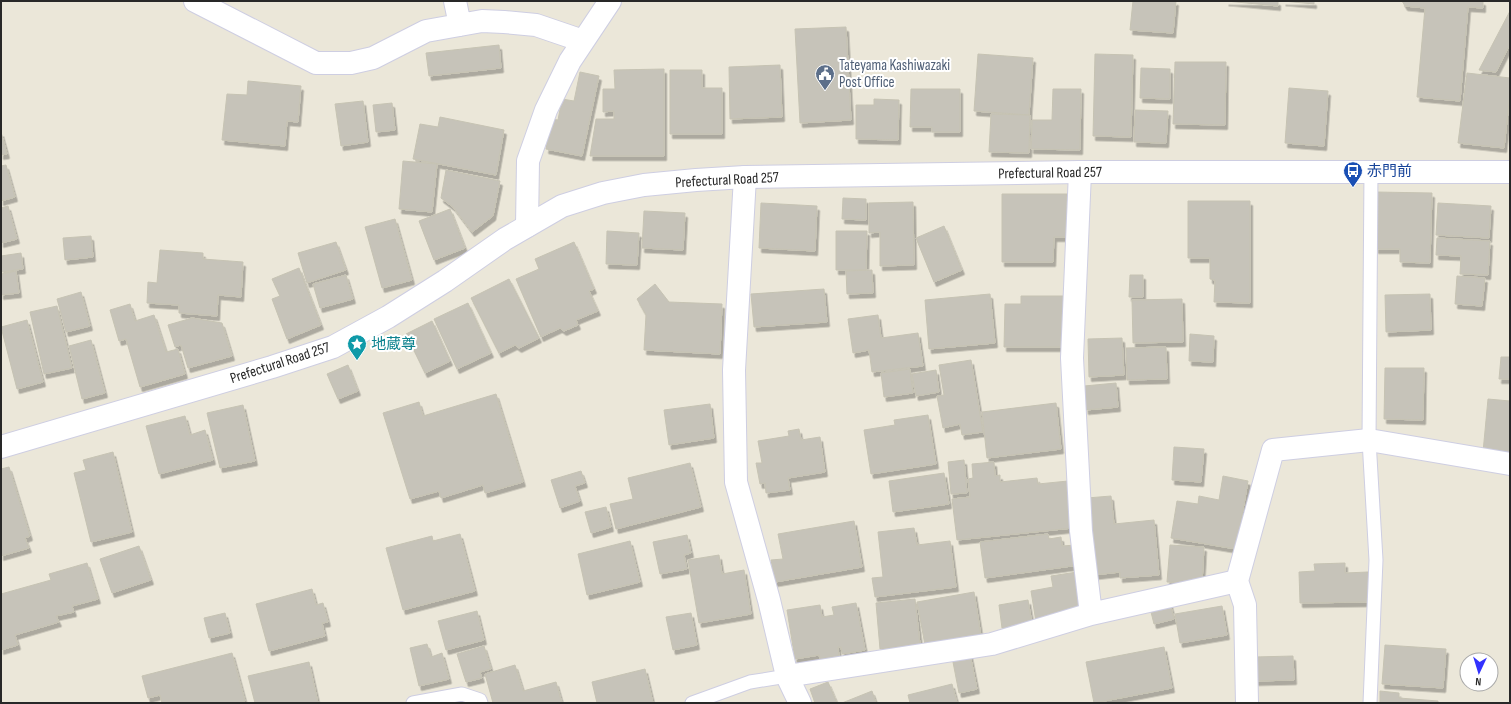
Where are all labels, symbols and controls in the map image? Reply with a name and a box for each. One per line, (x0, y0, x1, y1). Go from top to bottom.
place label: Tateyama Kashiwazaki Post Office (839, 56, 950, 92)
public building icon: Tateyama Kashiwazaki Post Office (814, 63, 836, 91)
bus stop icon: 赤門前 (1342, 160, 1364, 188)
place label: 赤門前 (1367, 162, 1412, 181)
street label: Prefectural Road 257 (998, 163, 1102, 183)
street label: Prefectural Road 257 (675, 168, 779, 192)
place icon: 地蔵尊 (346, 333, 368, 361)
place label: 地蔵尊 (371, 335, 416, 354)
street label: Prefectural Road 257 (228, 338, 332, 388)
north arrow (1459, 652, 1499, 692)
text: N (1475, 675, 1482, 688)

